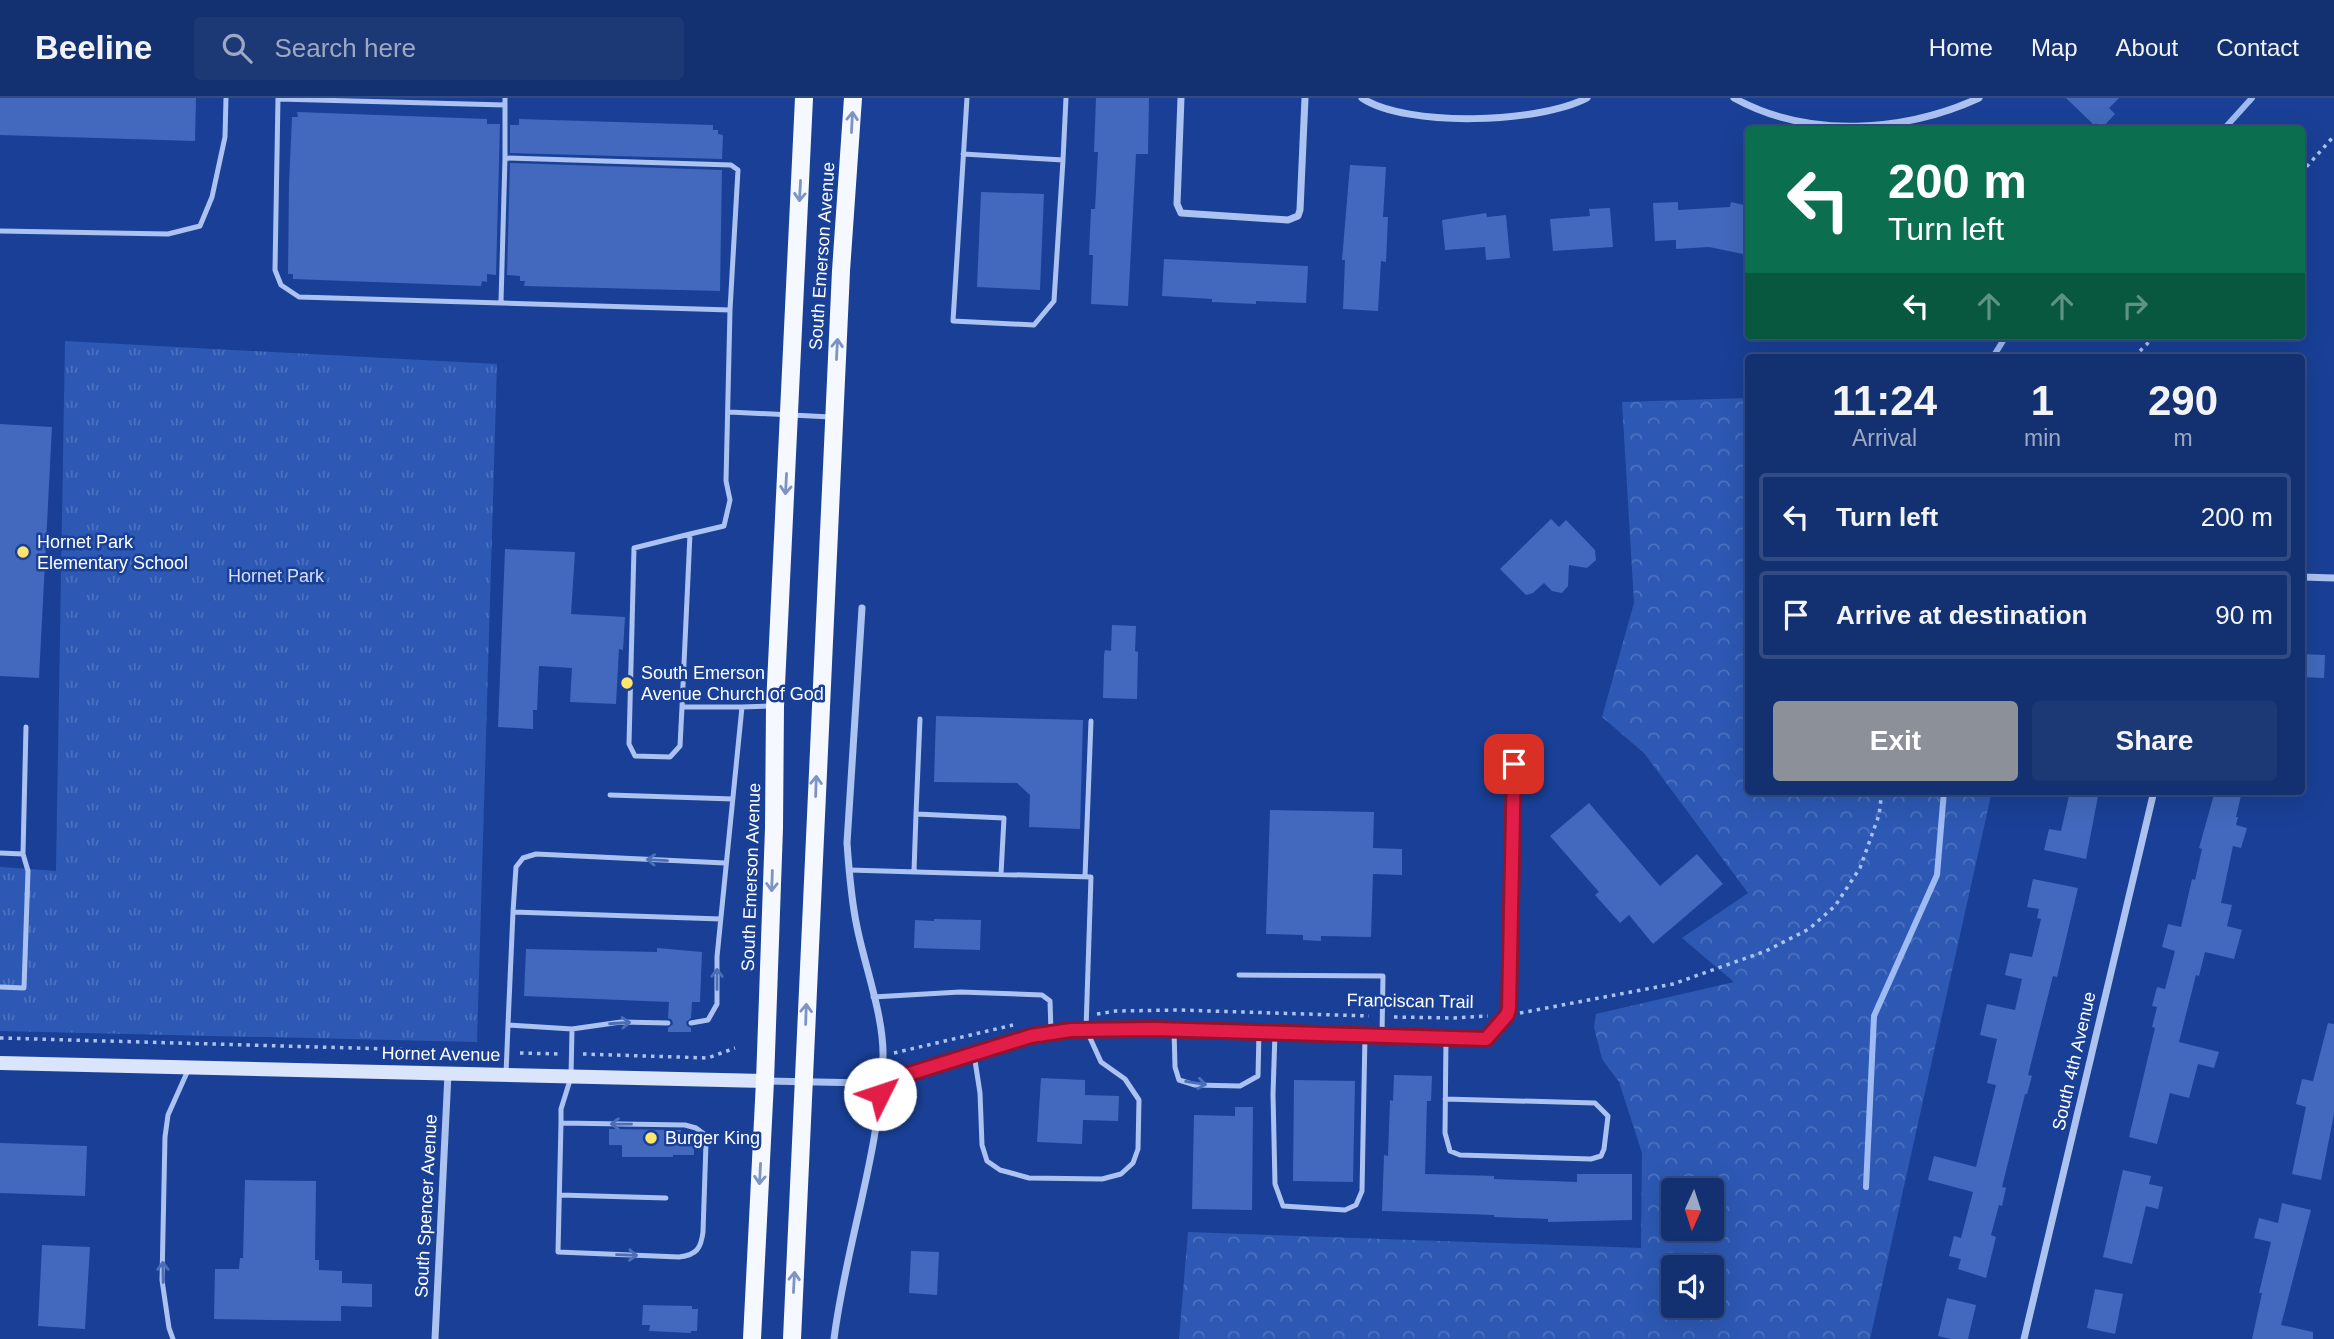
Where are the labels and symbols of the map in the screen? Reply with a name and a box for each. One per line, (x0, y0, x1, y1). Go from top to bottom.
one-way arrow (846, 112, 859, 134)
street label: South Emerson Avenue (805, 161, 839, 351)
one-way arrow (794, 179, 807, 202)
one-way arrow (831, 339, 844, 361)
one-way arrow (779, 472, 792, 495)
place label: Hornet Park Elementary School (37, 532, 188, 573)
marker: Hornet Park Elementary School (15, 544, 31, 560)
park label: Hornet Park (228, 566, 325, 586)
place label: South Emerson Avenue Church of God (641, 663, 824, 704)
marker: South Emerson Avenue Church of God (619, 675, 635, 691)
pin (1484, 734, 1544, 794)
one-way arrow (810, 776, 823, 798)
street label: South Emerson Avenue (738, 782, 764, 972)
one-way arrow (646, 853, 669, 866)
one-way arrow (765, 870, 779, 893)
one-way arrow (710, 968, 724, 991)
street label: Franciscan Trail (1346, 990, 1474, 1012)
street label: South 4th Avenue (2048, 990, 2100, 1132)
one-way arrow (800, 1002, 813, 1025)
one-way arrow (608, 1016, 631, 1029)
street label: Hornet Avenue (381, 1043, 501, 1065)
position arrow (843, 1057, 917, 1131)
one-way arrow (1184, 1077, 1207, 1090)
street label: South Spencer Avenue (411, 1114, 441, 1298)
one-way arrow (610, 1117, 633, 1131)
place label: Burger King (665, 1128, 760, 1148)
marker: Burger King (643, 1130, 659, 1146)
one-way arrow (754, 1162, 767, 1185)
north arrow (1661, 1178, 1724, 1241)
one-way arrow (615, 1249, 638, 1262)
one-way arrow (156, 1261, 170, 1284)
one-way arrow (788, 1271, 801, 1294)

